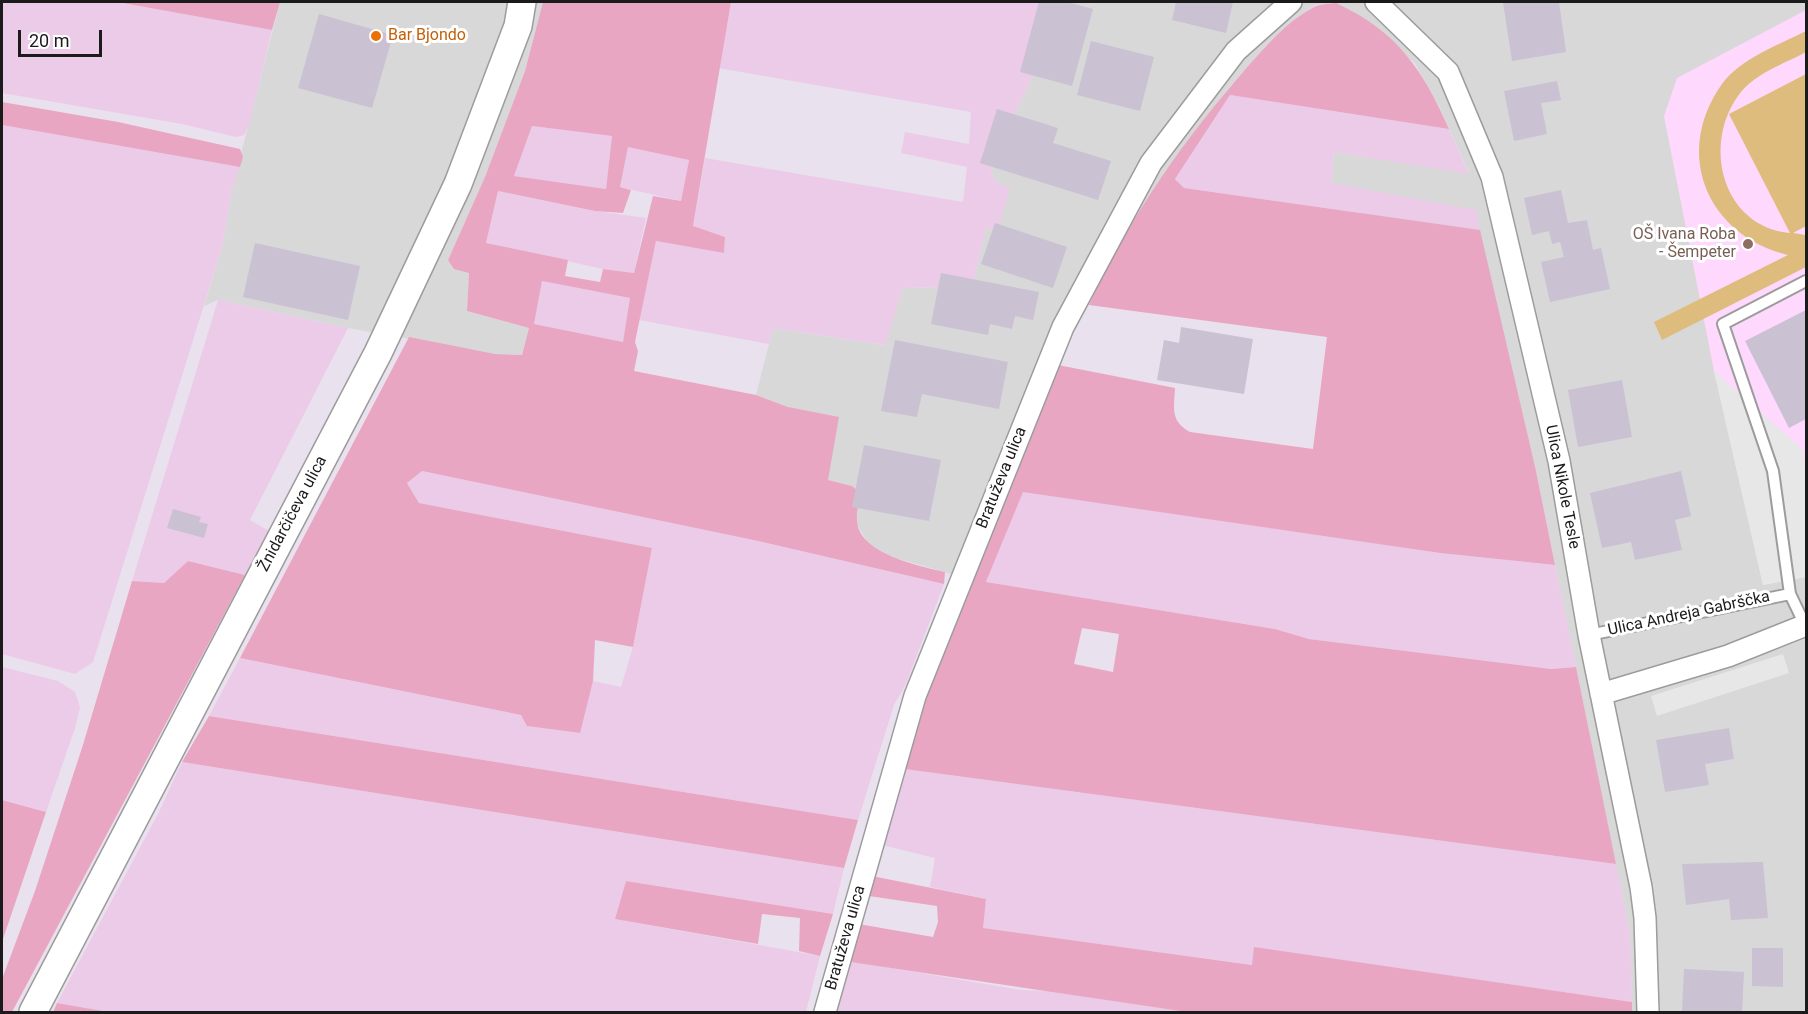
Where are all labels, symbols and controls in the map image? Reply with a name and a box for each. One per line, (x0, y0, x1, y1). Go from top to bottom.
scale bar (21, 18, 105, 56)
place label: Bar Bjondo (388, 26, 466, 46)
marker: Bar Bjondo (369, 29, 383, 43)
text: 20 m (29, 30, 69, 51)
place label: OŠ Ivana Roba - Šempeter (1633, 225, 1736, 263)
marker: OŠ Ivana Roba - Šempeter (1741, 237, 1755, 251)
street label: Ulica Nikole Tesle (1541, 423, 1583, 551)
street label: Bratuževa ulica (973, 424, 1031, 532)
street label: Žnidarčičeva ulica (254, 453, 332, 575)
street label: Ulica Andreja Gabrščka (1606, 587, 1772, 641)
street label: Bratuževa ulica (822, 883, 870, 993)

